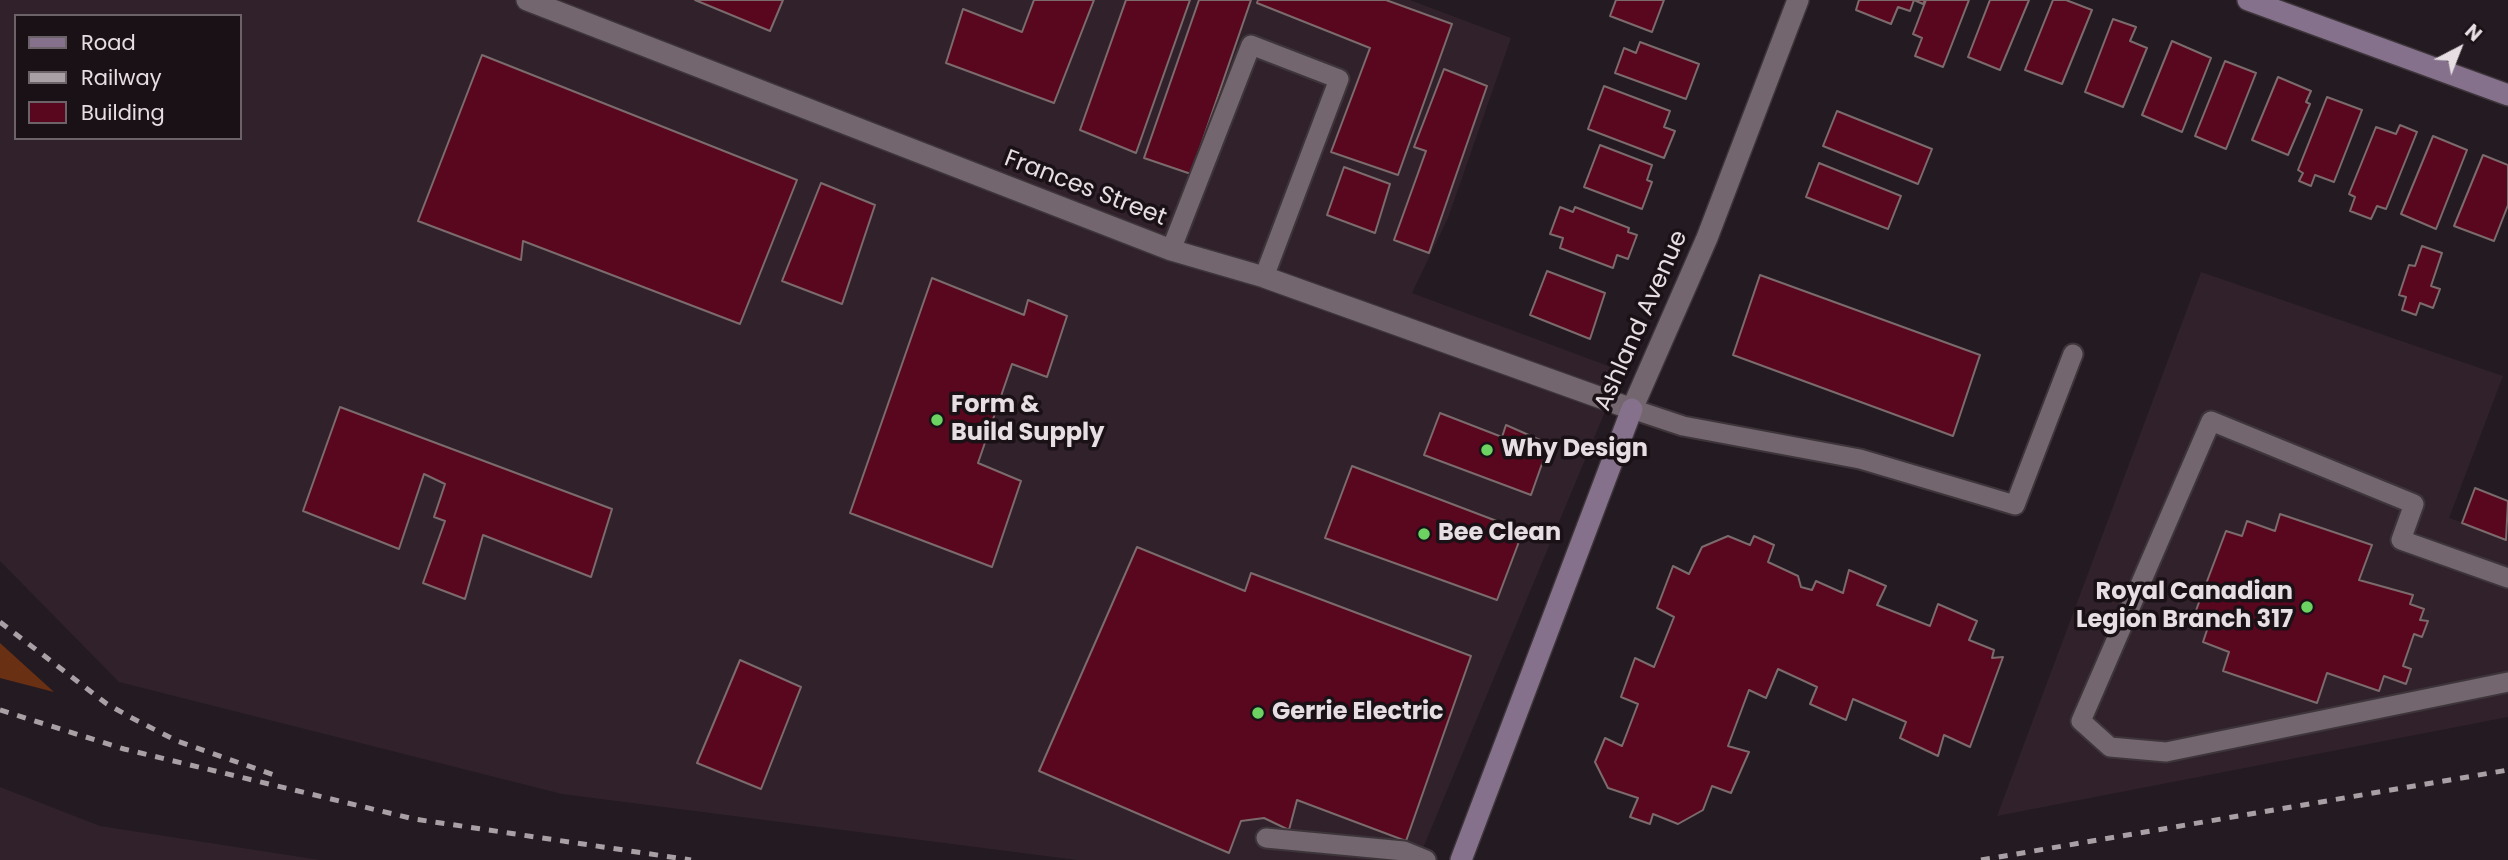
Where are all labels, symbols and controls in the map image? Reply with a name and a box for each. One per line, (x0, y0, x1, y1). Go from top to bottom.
legend (14, 14, 242, 140)
north arrow (2424, 14, 2494, 84)
text: N (2459, 18, 2488, 48)
text: Road (81, 28, 136, 57)
text: Railway (81, 63, 162, 92)
text: Building (81, 98, 165, 127)
street label: Frances Street (1000, 145, 1170, 233)
street label: Ashland Avenue (1589, 226, 1695, 416)
place label: Form & Build Supply (951, 392, 1104, 448)
marker: Form & Build Supply (929, 412, 945, 428)
place label: Why Design (1501, 436, 1648, 464)
marker: Why Design (1479, 442, 1495, 458)
place label: Bee Clean (1438, 520, 1561, 548)
marker: Bee Clean (1416, 526, 1432, 542)
place label: Royal Canadian Legion Branch 317 (2076, 579, 2293, 635)
marker: Royal Canadian Legion Branch 317 (2299, 599, 2315, 615)
place label: Gerrie Electric (1272, 699, 1444, 727)
marker: Gerrie Electric (1250, 705, 1266, 721)

